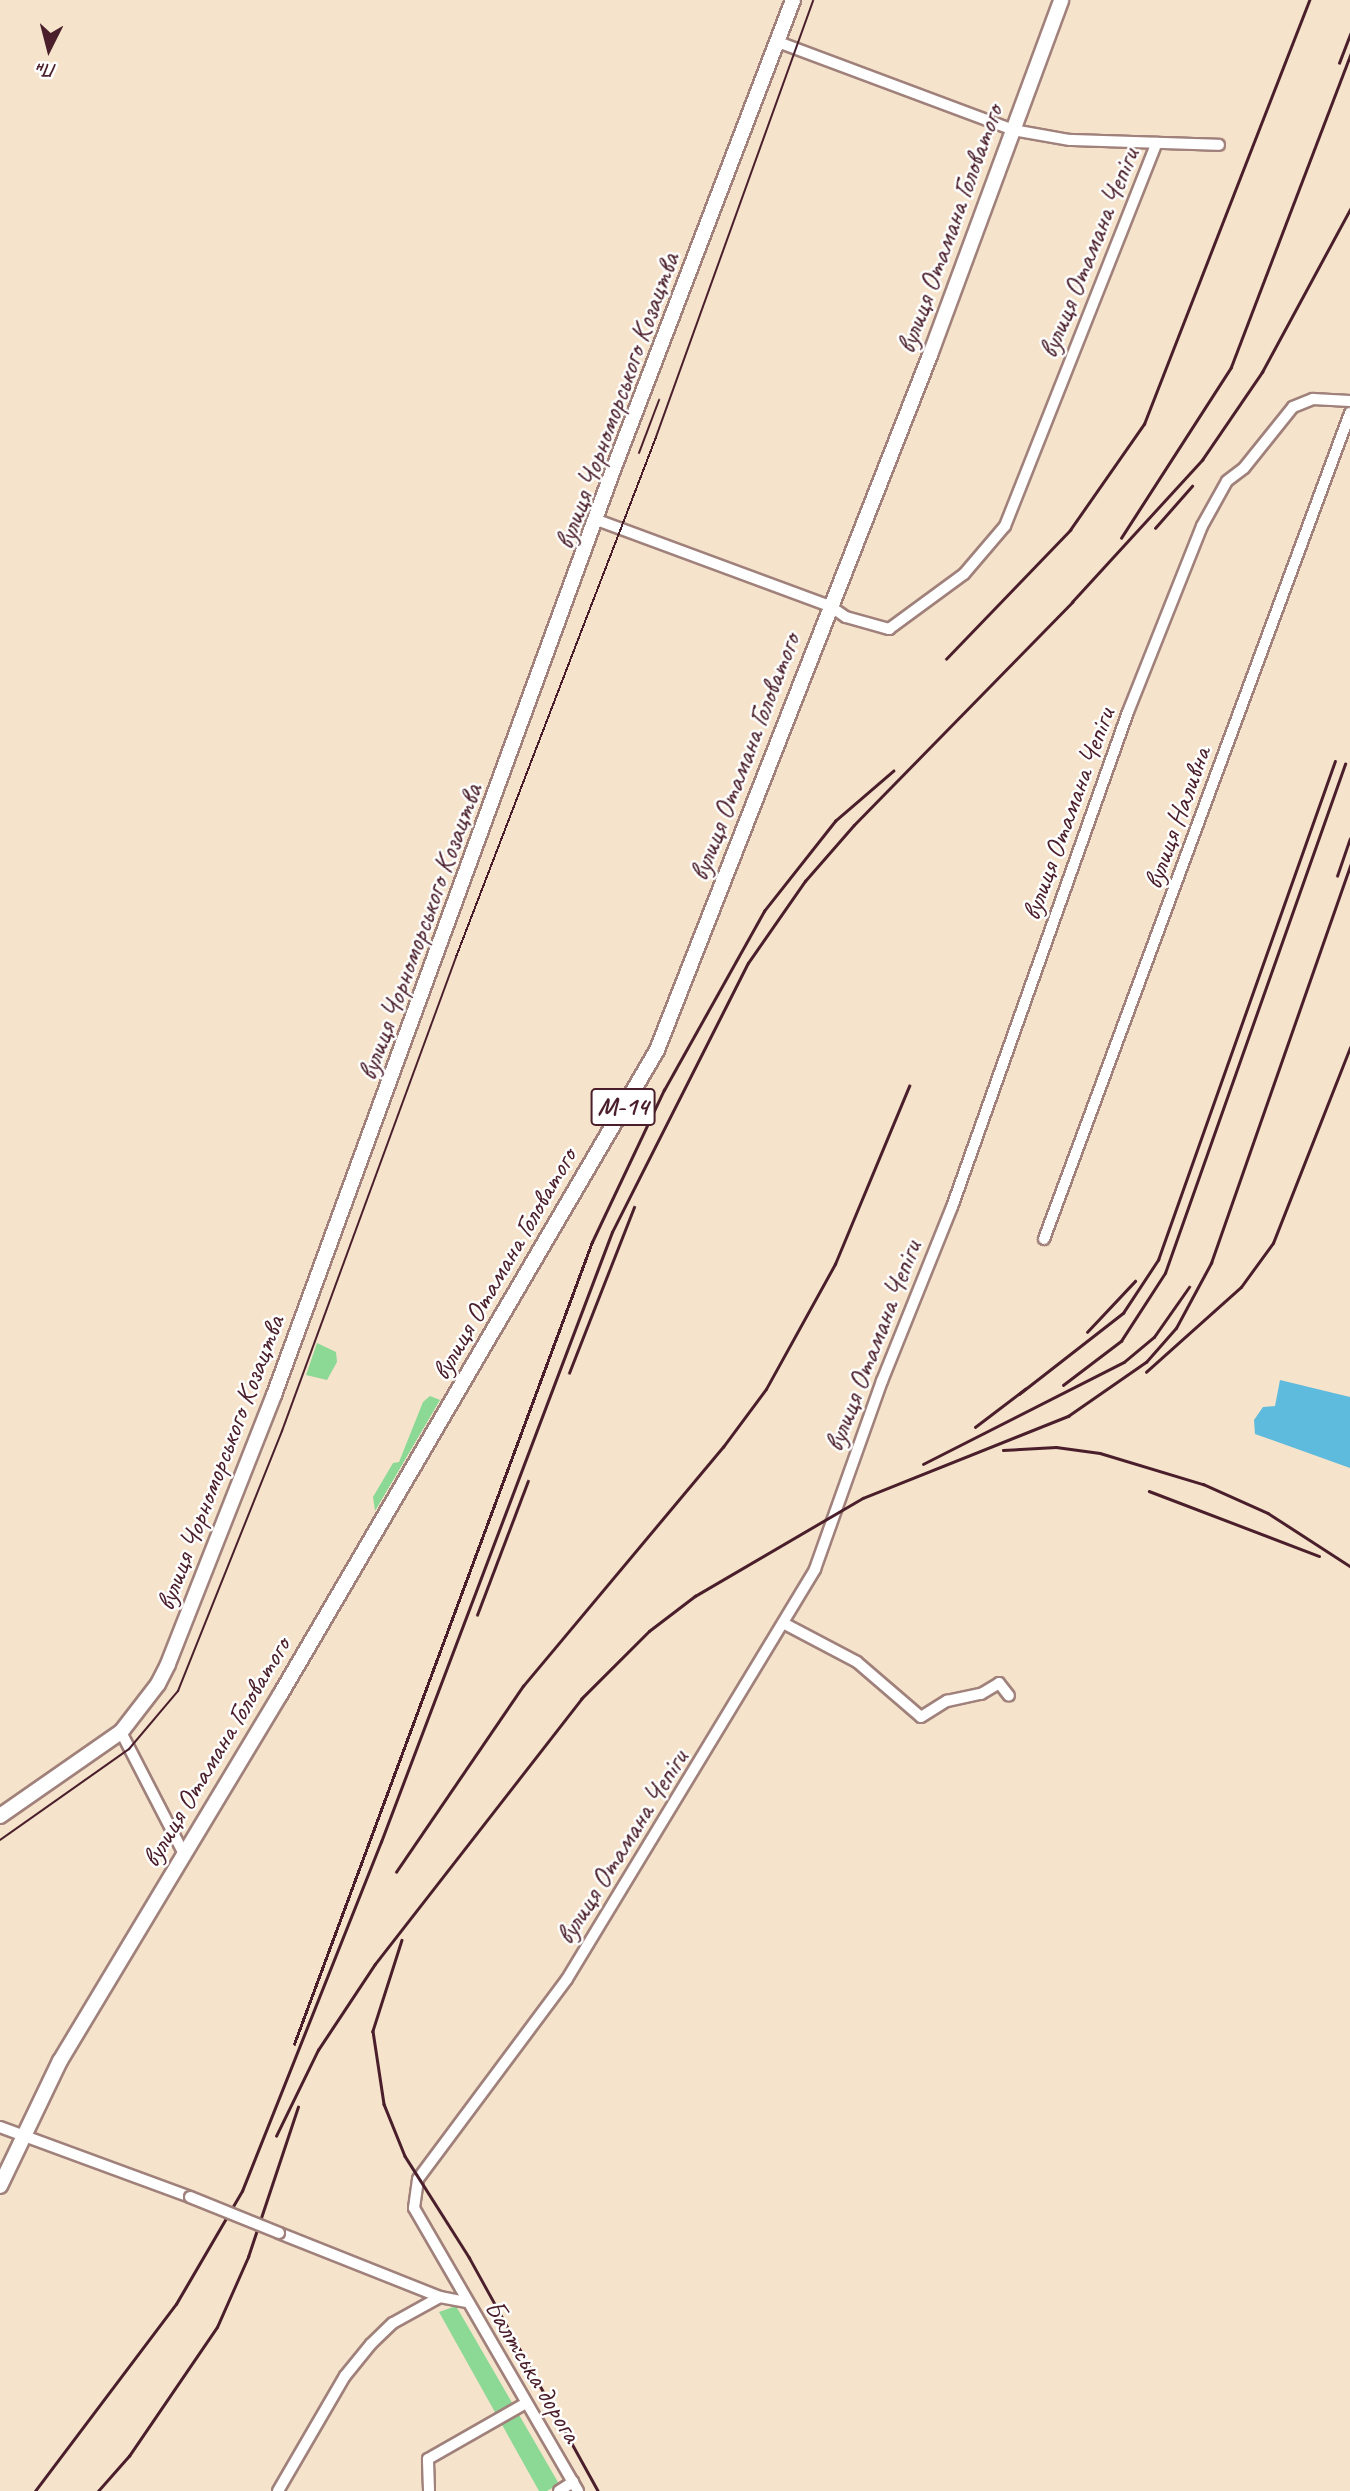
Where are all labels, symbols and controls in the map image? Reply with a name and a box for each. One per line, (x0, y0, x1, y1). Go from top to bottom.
north arrow (14, 14, 84, 84)
text: Пн (36, 57, 58, 83)
street label: вулиця Отамана Головатого (889, 100, 1011, 358)
street label: вулиця Отамана Чепіги (1032, 143, 1146, 363)
street label: вулиця Чорноморського Козацтва (549, 251, 685, 551)
street label: вулиця Отамана Головатого (682, 629, 808, 885)
street label: вулиця Отамана Чепіги (1014, 703, 1122, 925)
street label: вулиця Наливна (1136, 743, 1218, 893)
street label: вулиця Чорноморського Козацтва (352, 782, 488, 1082)
road number: М-14 (590, 1084, 656, 1130)
street label: вулиця Отамана Головатого (424, 1142, 584, 1386)
street label: вулиця Отамана Чепіги (817, 1236, 929, 1456)
street label: вулиця Чорноморського Козацтва (149, 1313, 291, 1613)
street label: вулиця Отамана Головатого (134, 1631, 298, 1873)
street label: вулиця Отамана Чепіги (549, 1743, 695, 1951)
street label: Балтська дорога (477, 2293, 589, 2449)

